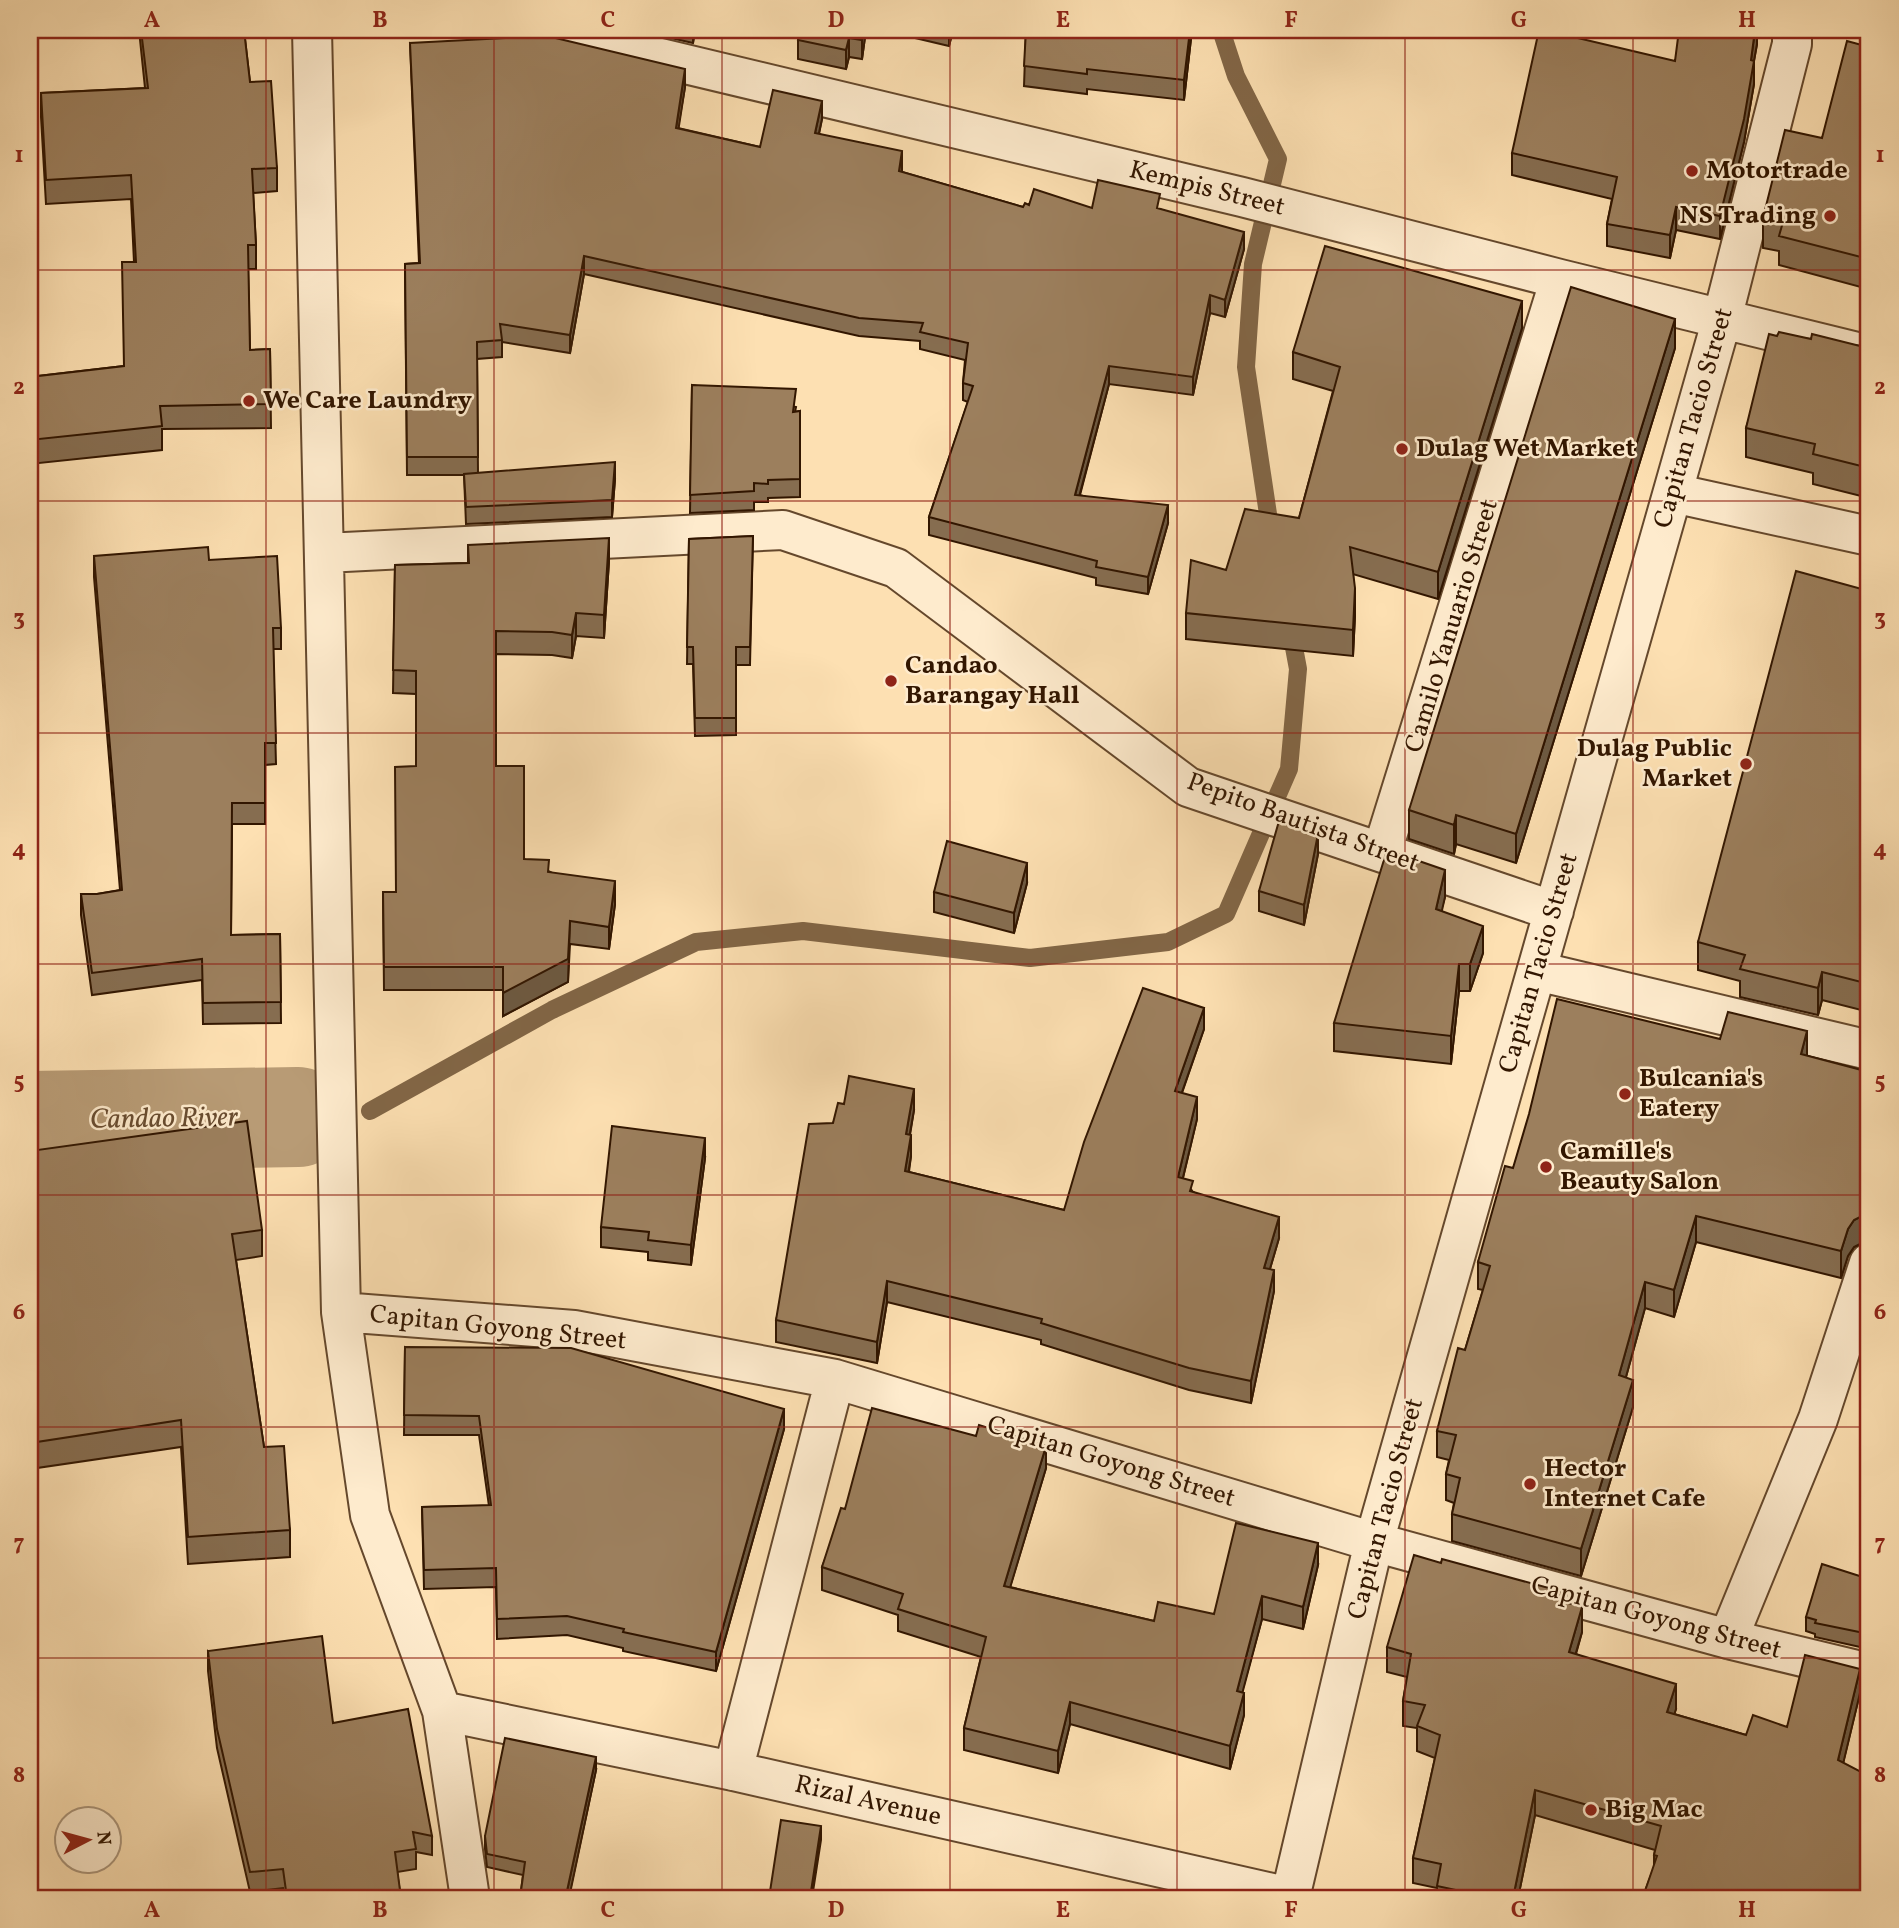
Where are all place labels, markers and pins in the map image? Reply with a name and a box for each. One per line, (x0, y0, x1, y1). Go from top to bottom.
place label: Motortrade (1706, 153, 1848, 189)
marker: Motortrade (1684, 163, 1700, 179)
place label: NS Trading (1680, 198, 1816, 234)
marker: NS Trading (1822, 208, 1838, 224)
place label: We Care Laundry (263, 383, 473, 419)
marker: We Care Laundry (241, 393, 257, 409)
place label: Dulag Wet Market (1416, 431, 1635, 467)
marker: Dulag Wet Market (1394, 441, 1410, 457)
place label: Candao Barangay Hall (905, 648, 1080, 714)
marker: Candao Barangay Hall (883, 673, 899, 689)
place label: Dulag Public Market (1577, 731, 1732, 797)
marker: Dulag Public Market (1738, 756, 1754, 772)
place label: Bulcania's Eatery (1639, 1061, 1763, 1127)
marker: Bulcania's Eatery (1617, 1086, 1633, 1102)
place label: Camille's Beauty Salon (1560, 1134, 1719, 1200)
marker: Camille's Beauty Salon (1538, 1159, 1554, 1175)
place label: Hector Internet Cafe (1544, 1451, 1706, 1517)
marker: Hector Internet Cafe (1522, 1476, 1538, 1492)
place label: Big Mac (1605, 1792, 1703, 1828)
marker: Big Mac (1583, 1802, 1599, 1818)

